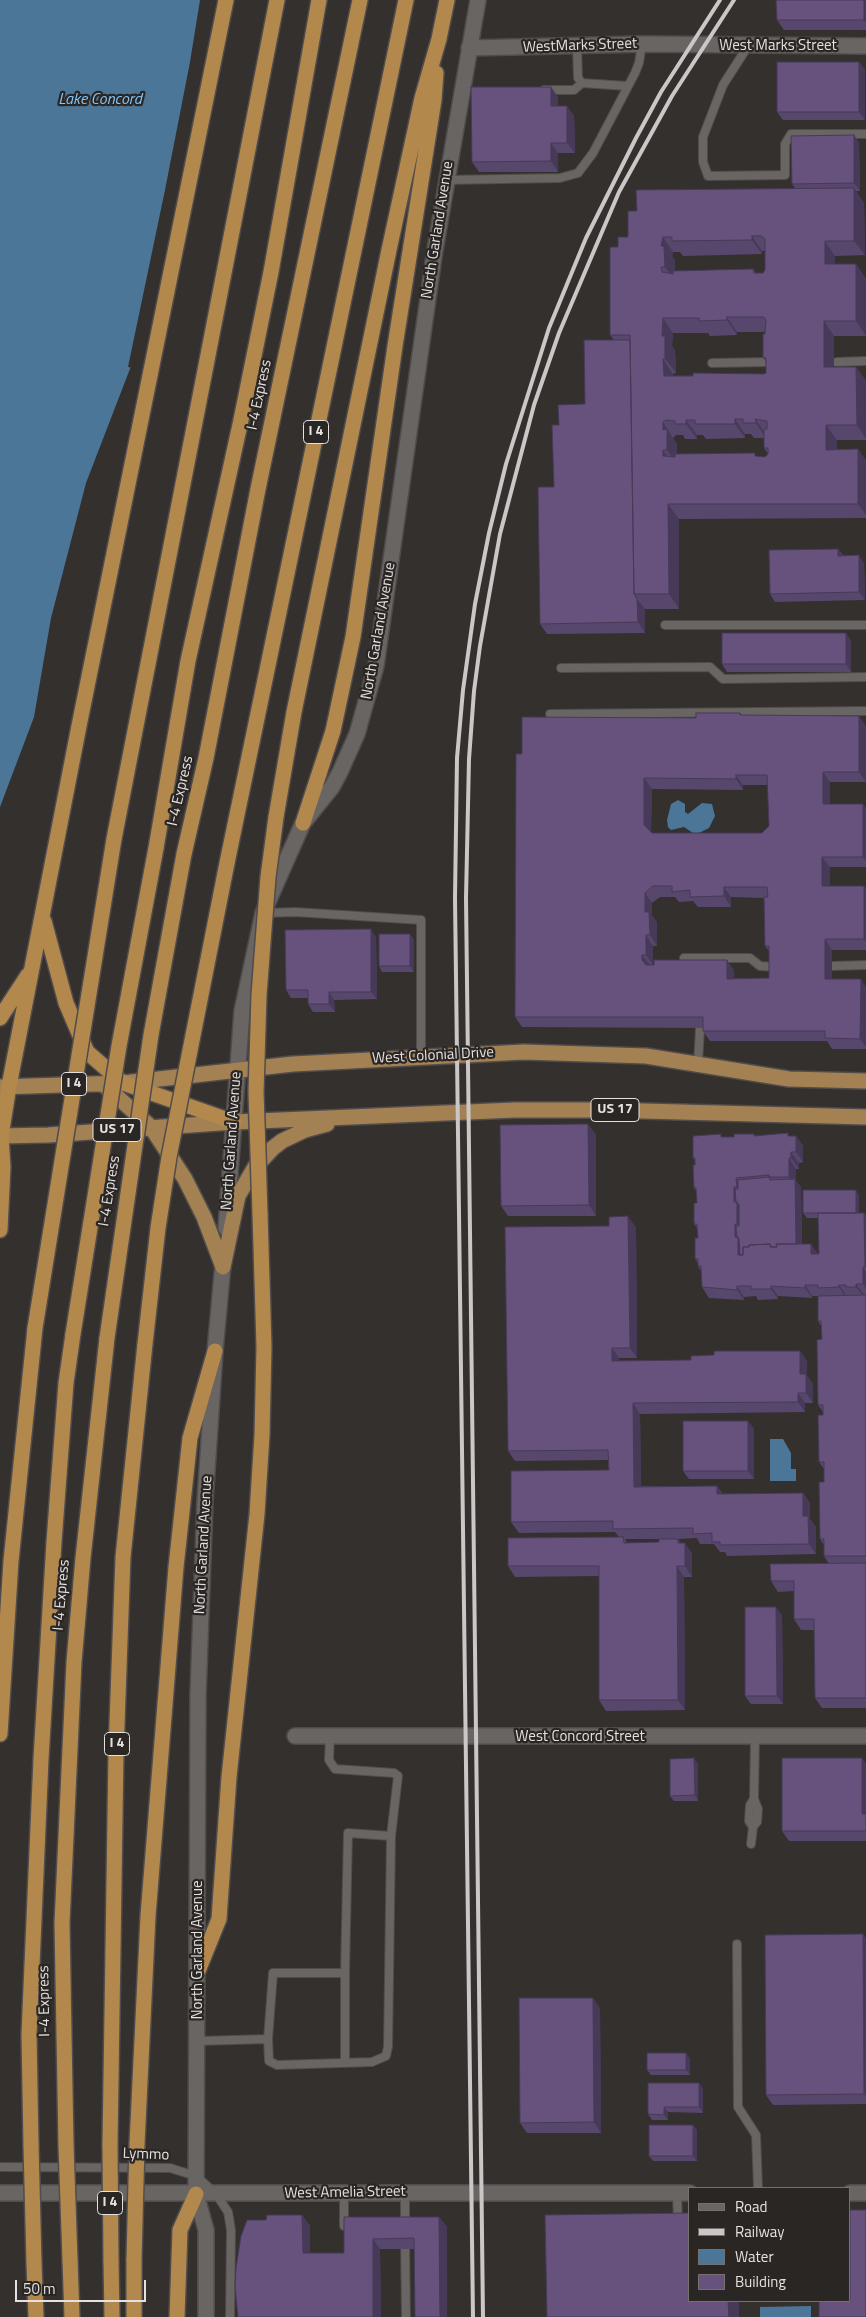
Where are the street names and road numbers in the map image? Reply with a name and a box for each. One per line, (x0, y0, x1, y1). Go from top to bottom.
street label: WestMarks Street (523, 35, 637, 57)
street label: West Marks Street (719, 37, 837, 55)
street label: North Garland Avenue (418, 160, 458, 300)
street label: I-4 Express (244, 358, 276, 432)
road number: I 4 (304, 421, 328, 444)
street label: North Garland Avenue (358, 561, 400, 701)
street label: I-4 Express (164, 754, 198, 828)
street label: West Colonial Drive (372, 1044, 494, 1068)
street label: North Garland Avenue (218, 1071, 246, 1211)
road number: I 4 (62, 1072, 86, 1096)
road number: US 17 (591, 1098, 639, 1122)
road number: US 17 (93, 1118, 141, 1142)
street label: I-4 Express (96, 1154, 124, 1228)
street label: North Garland Avenue (191, 1475, 217, 1615)
street label: I-4 Express (50, 1559, 74, 1631)
street label: West Concord Street (515, 1728, 645, 1746)
road number: I 4 (104, 1732, 130, 1756)
street label: North Garland Avenue (189, 1881, 207, 2019)
street label: I-4 Express (35, 1965, 55, 2037)
street label: Lymmo (122, 2145, 170, 2165)
street label: West Amelia Street (284, 2183, 406, 2203)
road number: I 4 (98, 2192, 122, 2214)

